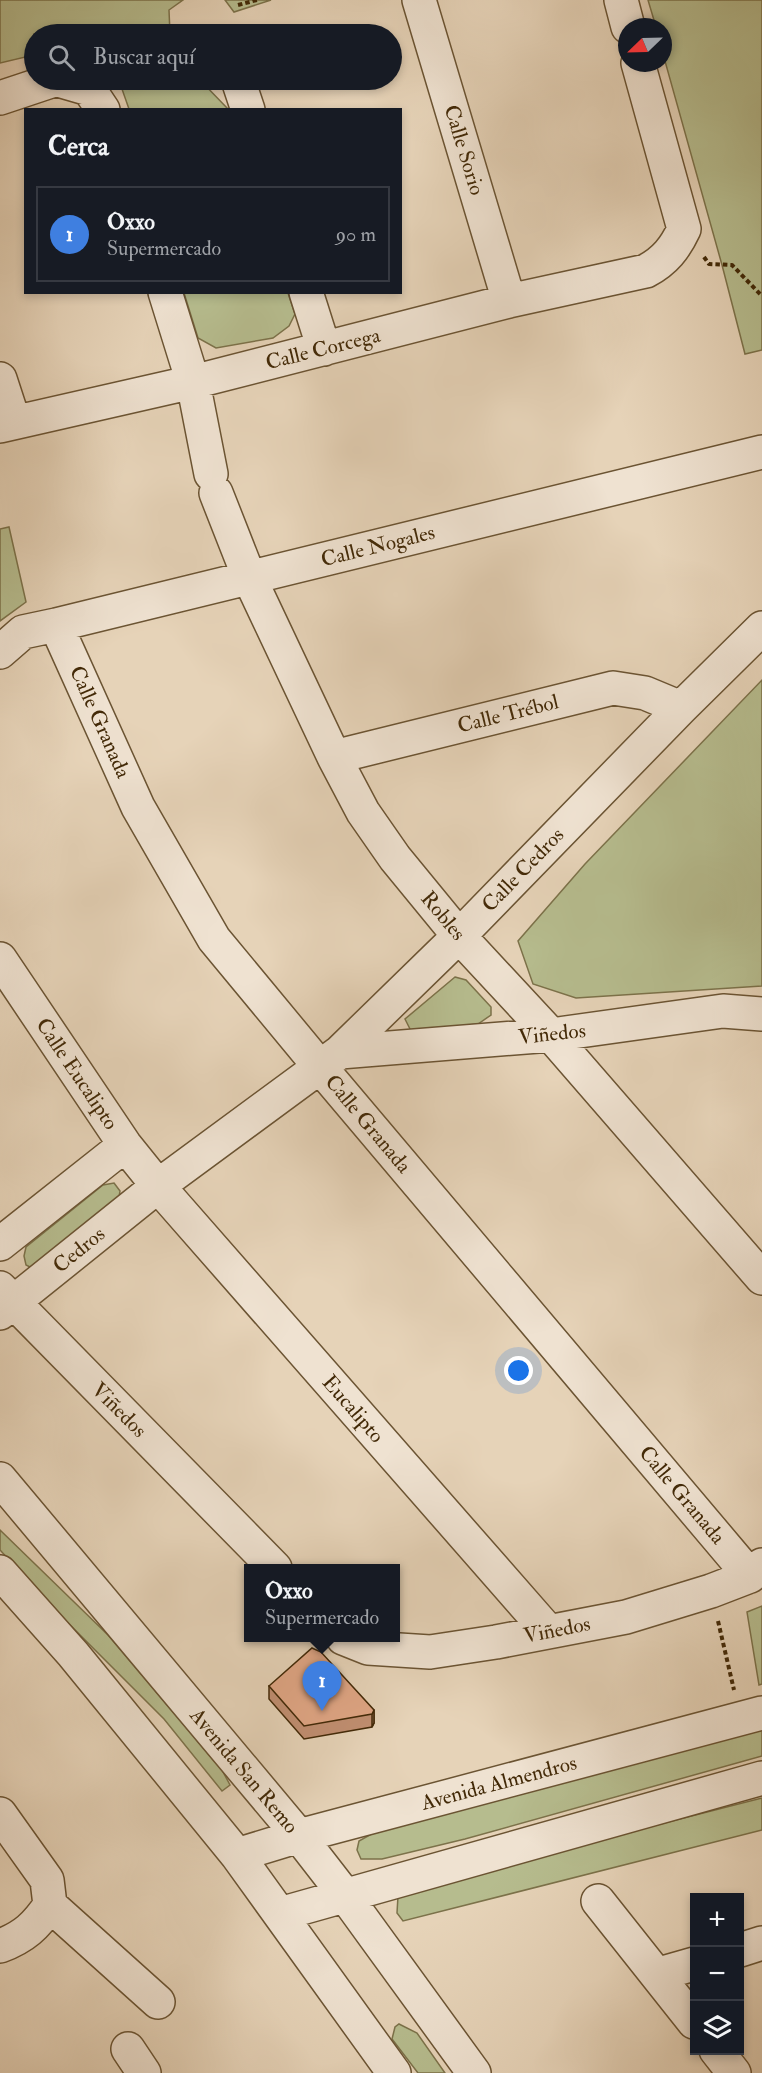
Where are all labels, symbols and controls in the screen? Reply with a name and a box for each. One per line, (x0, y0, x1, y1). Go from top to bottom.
north arrow (618, 18, 672, 72)
search box (24, 24, 402, 90)
icon: search (45, 41, 78, 74)
text: Buscar aquí (93, 43, 195, 71)
street label: Calle Sorio (437, 102, 491, 198)
text: Cerca (48, 131, 109, 163)
text: Oxxo (107, 208, 155, 236)
text: 1 (66, 222, 73, 247)
text: 90 m (336, 222, 376, 247)
text: Supermercado (107, 236, 221, 261)
street label: Calle Corcega (263, 322, 384, 376)
street label: Calle Nogales (318, 519, 438, 573)
street label: Calle Granada (63, 662, 137, 783)
street label: Calle Trébol (455, 688, 562, 740)
street label: Calle Cedros (476, 822, 570, 918)
street label: Robles (415, 886, 471, 946)
street label: Calle Eucalipto (30, 1013, 124, 1135)
street label: Viñedos (517, 1017, 587, 1051)
street label: Calle Granada (319, 1069, 417, 1179)
street label: Cedros (47, 1221, 111, 1279)
your location (504, 1356, 533, 1385)
street label: Eucalipto (316, 1369, 390, 1449)
street label: Viñedos (86, 1377, 152, 1443)
street label: Calle Granada (633, 1440, 731, 1550)
popup (244, 1564, 400, 1642)
text: Oxxo (265, 1577, 313, 1605)
text: Supermercado (265, 1605, 379, 1630)
street label: Viñedos (521, 1610, 593, 1650)
pin: 1 (302, 1662, 342, 1711)
street label: Avenida San Remo (183, 1702, 304, 1839)
street label: Avenida Almendros (417, 1749, 580, 1817)
map controls (690, 1893, 744, 2055)
button: + (690, 1893, 744, 1947)
button: − (690, 1947, 744, 2001)
button: layers (690, 2001, 744, 2055)

